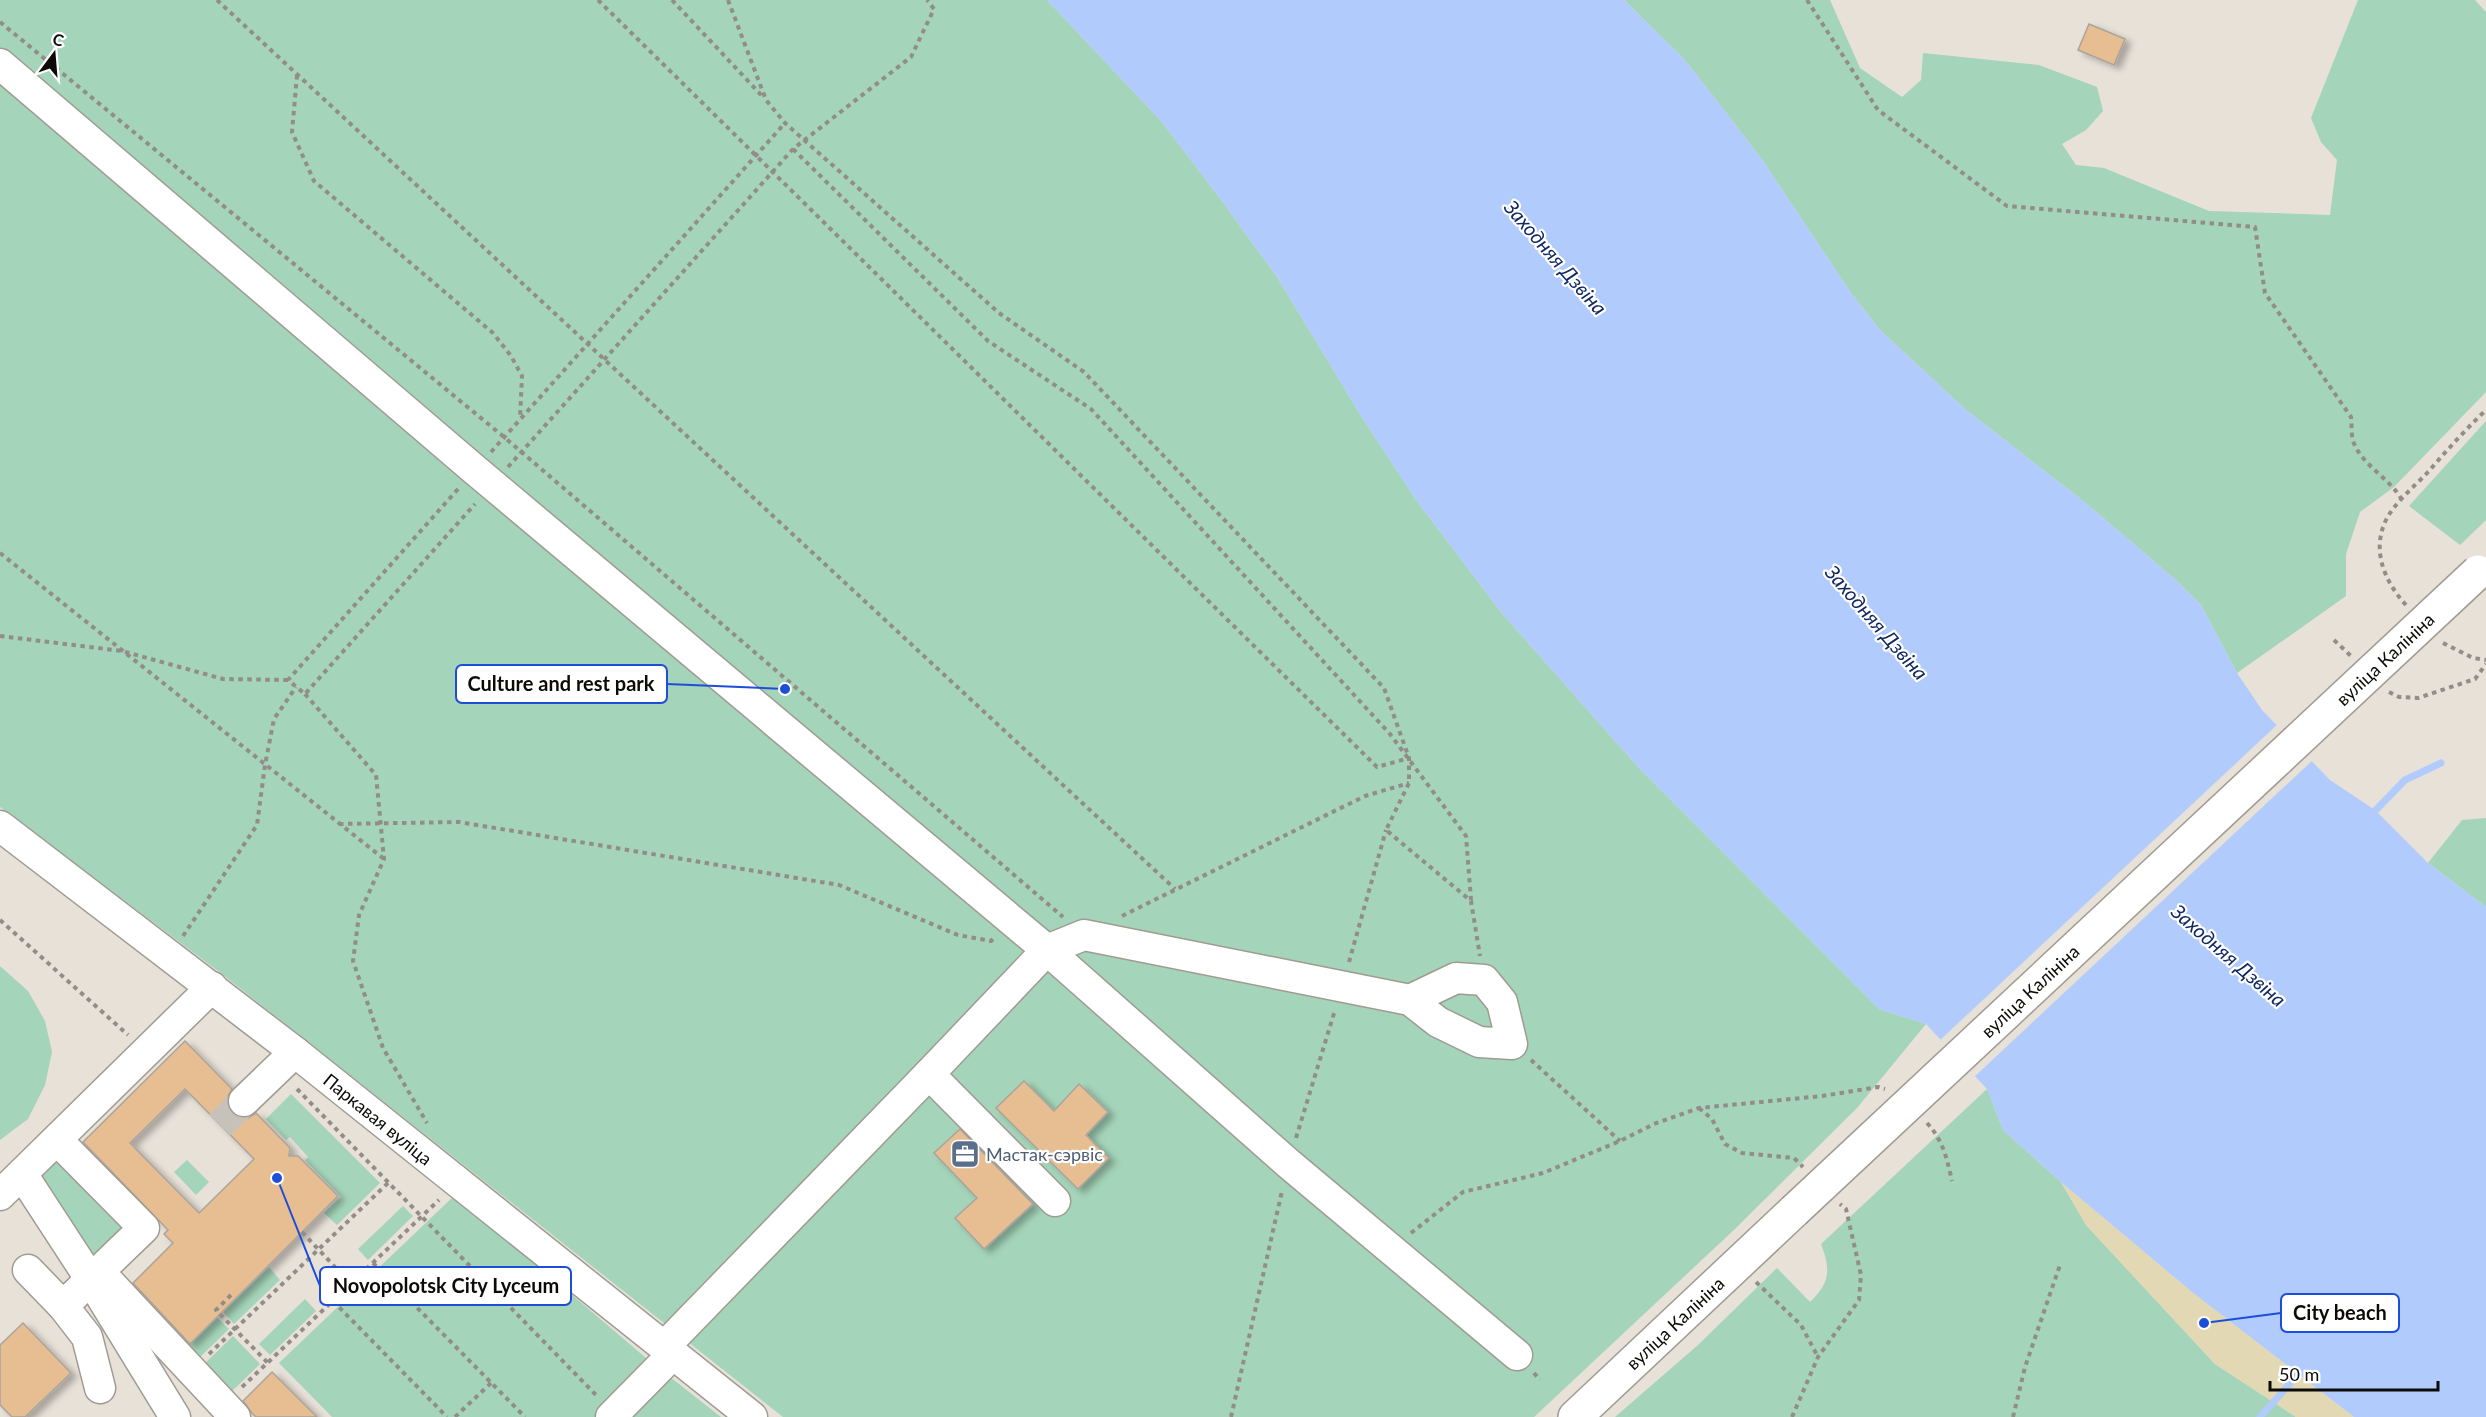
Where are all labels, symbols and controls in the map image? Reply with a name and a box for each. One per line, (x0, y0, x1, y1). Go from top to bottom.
north arrow (24, 24, 84, 84)
text: С (51, 29, 66, 50)
water label: Заходняя Дзвіна (1499, 194, 1612, 319)
water label: Заходняя Дзвіна (1820, 559, 1933, 684)
street label: вуліца Калініна (2332, 608, 2438, 710)
callout: Culture and rest park (456, 665, 667, 703)
text: Culture and rest park (467, 671, 655, 695)
water label: Заходняя Дзвіна (2166, 898, 2291, 1011)
street label: вуліца Калініна (1977, 940, 2083, 1042)
street label: Паркавая вуліца (319, 1068, 437, 1170)
office icon: Мастак-сэрвіс (949, 1138, 981, 1170)
place label: Мастак-сэрвіс (986, 1143, 1103, 1165)
callout: Novopolotsk City Lyceum (320, 1267, 571, 1305)
street label: вуліца Калініна (1622, 1272, 1728, 1374)
text: Novopolotsk City Lyceum (333, 1273, 559, 1297)
callout: City beach (2281, 1294, 2399, 1332)
text: City beach (2293, 1300, 2387, 1324)
scale bar (2270, 1354, 2438, 1392)
text: 50 m (2279, 1363, 2319, 1385)

